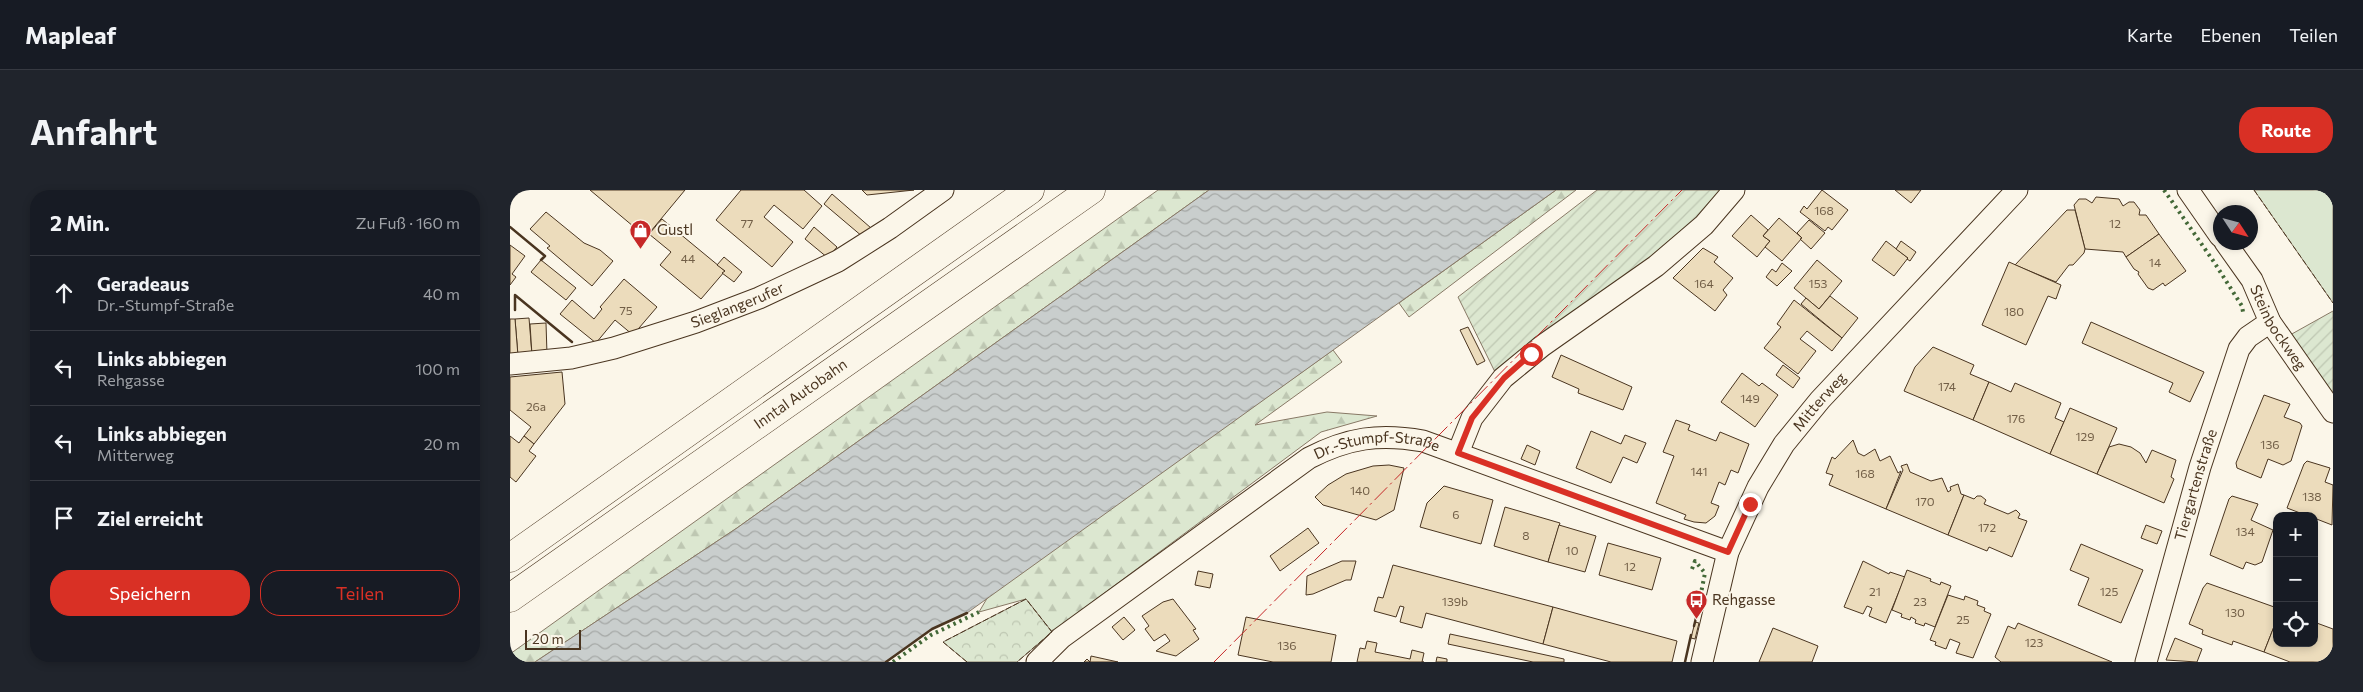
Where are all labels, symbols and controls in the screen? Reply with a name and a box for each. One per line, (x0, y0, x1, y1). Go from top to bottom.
text: Mapleaf (25, 20, 116, 49)
text: Karte (2127, 24, 2172, 46)
text: Ebenen (2200, 24, 2261, 46)
text: Teilen (2289, 24, 2338, 46)
button: Route (2239, 107, 2333, 153)
text: Anfahrt (30, 109, 157, 152)
house number: 168 (1814, 203, 1834, 217)
north arrow (2213, 205, 2258, 250)
text: 2 Min. (50, 210, 110, 235)
text: Zu Fuß · 160 m (356, 213, 460, 232)
house number: 77 (741, 216, 753, 230)
house number: 12 (2109, 216, 2121, 230)
shop icon: Gustl (629, 218, 653, 249)
place label: Gustl (657, 220, 693, 238)
house number: 44 (681, 251, 695, 265)
house number: 14 (2149, 255, 2161, 269)
text: Geradeaus (97, 272, 189, 295)
house number: 164 (1694, 276, 1714, 290)
house number: 153 (1809, 276, 1828, 290)
street label: Sieglangerufer (688, 278, 786, 331)
icon: ahead (50, 279, 78, 307)
street label: Steinbockweg (2247, 282, 2311, 373)
text: 40 m (423, 284, 460, 303)
text: Dr.-Stumpf-Straße (97, 295, 234, 314)
house number: 75 (619, 303, 633, 317)
house number: 180 (2004, 304, 2024, 318)
route start (1520, 343, 1543, 366)
text: Links abbiegen (97, 347, 227, 370)
icon: left (50, 354, 78, 382)
street label: Inntal Autobahn (750, 354, 850, 432)
text: 100 m (415, 359, 460, 378)
street label: Mitterweg (1788, 368, 1849, 434)
text: Rehgasse (97, 370, 165, 389)
house number: 174 (1938, 379, 1956, 393)
house number: 149 (1740, 391, 1760, 405)
house number: 26a (526, 399, 546, 413)
house number: 176 (2007, 411, 2025, 425)
text: Links abbiegen (97, 422, 227, 445)
street label: Tiergartenstraße (2170, 426, 2220, 542)
street label: Dr.-Stumpf-Straße (1311, 427, 1443, 462)
icon: left (50, 429, 78, 457)
house number: 129 (2075, 429, 2095, 443)
text: 20 m (424, 434, 460, 453)
house number: 136 (2260, 437, 2280, 451)
text: Mitterweg (97, 445, 174, 464)
house number: 141 (1690, 464, 1708, 478)
house number: 168 (1855, 466, 1875, 480)
house number: 140 (1350, 483, 1370, 497)
house number: 138 (2302, 489, 2322, 503)
route end (1739, 493, 1762, 516)
house number: 170 (1915, 494, 1935, 508)
icon: arrive (50, 504, 78, 532)
text: Ziel erreicht (97, 507, 203, 530)
house number: 6 (1452, 507, 1460, 521)
map controls (2273, 512, 2318, 647)
button: + (2273, 512, 2318, 557)
house number: 172 (1978, 520, 1996, 534)
house number: 134 (2235, 524, 2255, 538)
house number: 8 (1522, 528, 1530, 542)
house number: 10 (1566, 543, 1579, 557)
button: − (2273, 557, 2318, 602)
house number: 12 (1624, 559, 1636, 573)
button: Speichern (50, 570, 250, 616)
button: Teilen (260, 570, 460, 616)
house number: 21 (1869, 584, 1881, 598)
house number: 125 (2100, 584, 2118, 598)
bus stop icon: Rehgasse (1684, 588, 1708, 619)
place label: Rehgasse (1712, 590, 1776, 608)
house number: 139b (1442, 594, 1468, 608)
house number: 23 (1913, 594, 1927, 608)
button: locate (2273, 602, 2318, 647)
house number: 130 (2225, 605, 2245, 619)
house number: 25 (1956, 612, 1970, 626)
scale bar (525, 627, 581, 650)
text: 20 m (532, 630, 564, 647)
house number: 123 (2025, 635, 2043, 649)
house number: 136 (1277, 638, 1297, 652)

